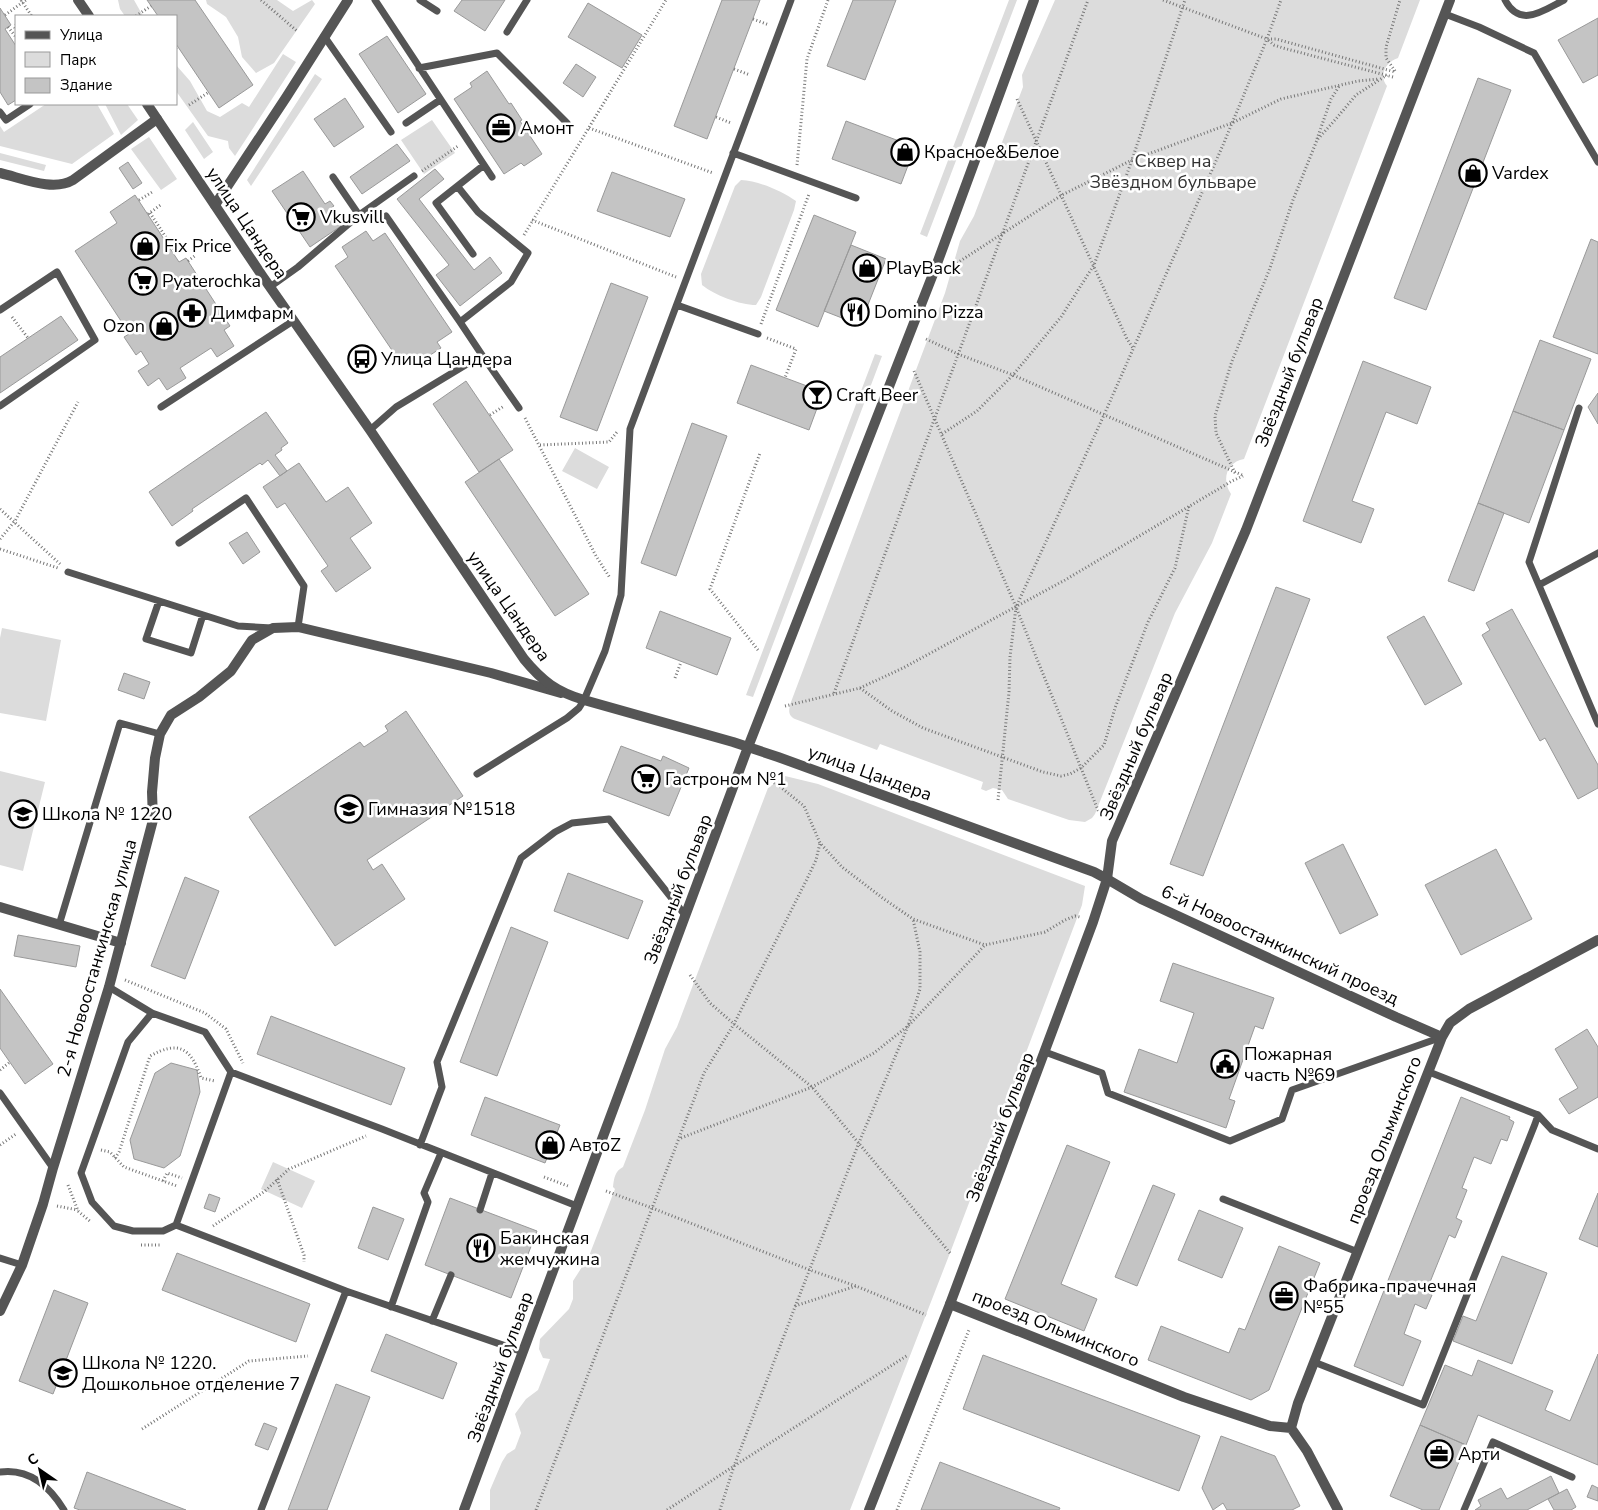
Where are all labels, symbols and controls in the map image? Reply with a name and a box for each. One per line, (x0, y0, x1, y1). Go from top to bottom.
legend (15, 15, 178, 105)
text: Улица (59, 25, 103, 45)
text: Парк (60, 50, 96, 70)
text: Здание (60, 75, 112, 95)
office icon: Амонт (486, 113, 516, 143)
place label: Амонт (520, 116, 574, 140)
shop icon: Красное&Белое (890, 137, 920, 167)
place label: Красное&Белое (924, 140, 1059, 164)
park label: Сквер на Звёздном бульваре (1089, 149, 1257, 194)
shop icon: Vardex (1458, 158, 1488, 188)
place label: Vardex (1491, 161, 1549, 185)
street label: улица Цандера (201, 162, 293, 284)
supermarket icon: Vkusvill (286, 202, 316, 232)
place label: Vkusvill (319, 205, 385, 229)
shop icon: Fix Price (130, 231, 160, 261)
place label: Fix Price (164, 234, 232, 258)
shop icon: PlayBack (852, 253, 882, 283)
place label: PlayBack (886, 256, 961, 280)
supermarket icon: Pyaterochka (128, 266, 158, 296)
place label: Pyaterochka (162, 269, 261, 293)
street label: Звёздный бульвар (1249, 294, 1329, 450)
restaurant icon: Domino Pizza (840, 297, 870, 327)
pharmacy icon: Димфарм (177, 298, 207, 328)
place label: Domino Pizza (874, 300, 984, 324)
place label: Димфарм (211, 301, 294, 325)
shop icon: Ozon (149, 311, 179, 341)
place label: Ozon (103, 314, 145, 338)
bus stop icon: Улица Цандера (347, 344, 377, 374)
place label: Улица Цандера (380, 347, 512, 371)
bar icon: Craft Beer (802, 380, 832, 410)
place label: Craft Beer (836, 383, 919, 407)
street label: улица Цандера (462, 546, 556, 666)
street label: Звёздный бульвар (1094, 668, 1178, 824)
street label: улица Цандера (805, 739, 935, 807)
supermarket icon: Гастроном №1 (631, 764, 661, 794)
place label: Гастроном №1 (665, 767, 787, 791)
school or university icon: Гимназия №1518 (334, 794, 364, 824)
place label: Гимназия №1518 (368, 797, 515, 821)
school or university icon: Школа № 1220 (8, 799, 38, 829)
place label: Школа № 1220 (42, 802, 172, 826)
street label: Звёздный бульвар (638, 811, 718, 967)
street label: 2-я Новоостанкинская улица (52, 836, 142, 1080)
street label: 6-й Новоостанкинский проезд (1157, 879, 1403, 1011)
place label: Пожарная часть №69 (1244, 1042, 1335, 1087)
street label: Звёздный бульвар (960, 1049, 1040, 1205)
public building icon: Пожарная часть №69 (1210, 1049, 1240, 1079)
street label: проезд Ольминского (1341, 1052, 1427, 1228)
shop icon: АвтоZ (535, 1130, 565, 1160)
place label: АвтоZ (569, 1133, 621, 1157)
place label: Бакинская жемчужина (500, 1226, 600, 1271)
restaurant icon: Бакинская жемчужина (466, 1233, 496, 1263)
place label: Фабрика-прачечная №55 (1303, 1274, 1477, 1319)
office icon: Фабрика-прачечная №55 (1269, 1281, 1299, 1311)
street label: проезд Ольминского (969, 1283, 1143, 1373)
street label: Звёздный бульвар (462, 1288, 538, 1446)
place label: Школа № 1220. Дошкольное отделение 7 (82, 1351, 300, 1396)
school or university icon: Школа № 1220. Дошкольное отделение 7 (48, 1358, 78, 1388)
office icon: Арти (1424, 1439, 1454, 1469)
place label: Арти (1458, 1442, 1500, 1466)
north arrow (15, 1445, 65, 1495)
text: С (24, 1449, 43, 1470)

